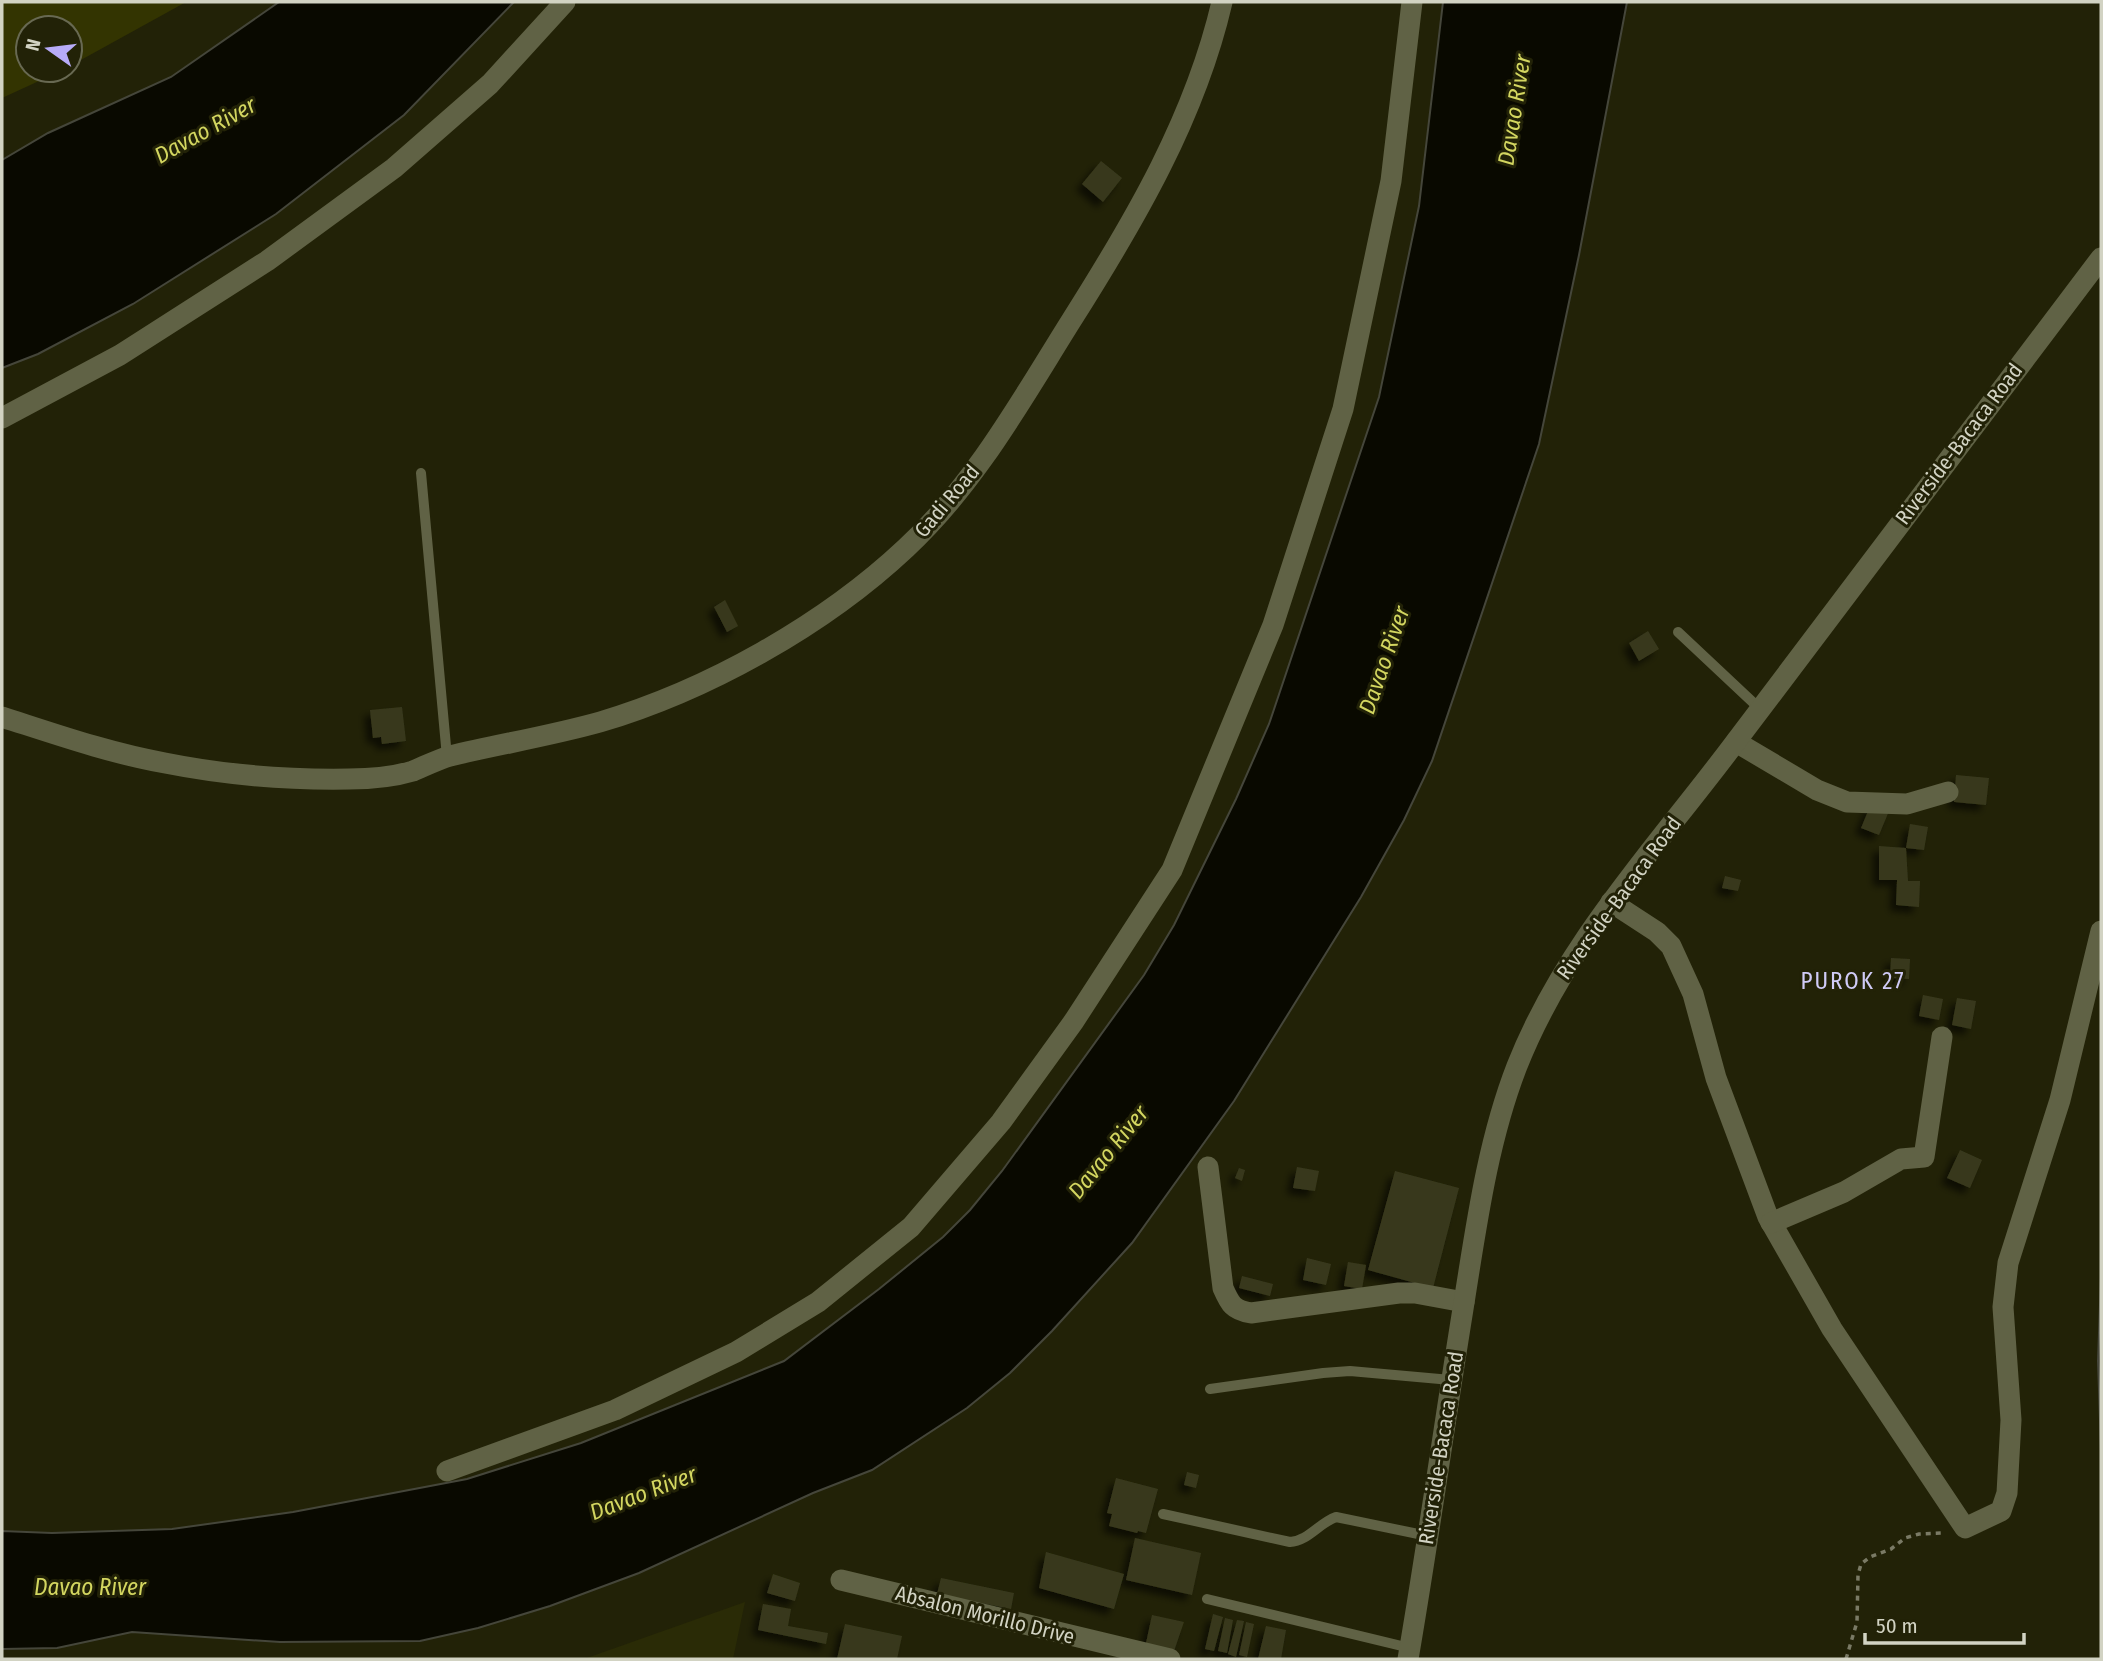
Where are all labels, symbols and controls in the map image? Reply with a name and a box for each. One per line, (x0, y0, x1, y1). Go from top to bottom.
north arrow (14, 14, 84, 84)
text: N (20, 37, 46, 53)
water label: Davao River (1491, 52, 1537, 167)
water label: Davao River (149, 90, 262, 169)
street label: Riverside-Bacaca Road (1890, 358, 2028, 530)
street label: Gadi Road (909, 459, 985, 543)
water label: Davao River (1353, 602, 1416, 717)
street label: Riverside-Bacaca Road (1551, 811, 1687, 985)
district label: PUROK 27 (1800, 967, 1906, 995)
water label: Davao River (1062, 1099, 1155, 1204)
street label: Riverside-Bacaca Road (1413, 1349, 1469, 1547)
water label: Davao River (586, 1460, 701, 1526)
water label: Davao River (34, 1573, 147, 1601)
street label: Absalon Morillo Drive (893, 1580, 1077, 1650)
scale bar (1865, 1602, 2024, 1646)
text: 50 m (1876, 1613, 1918, 1639)

